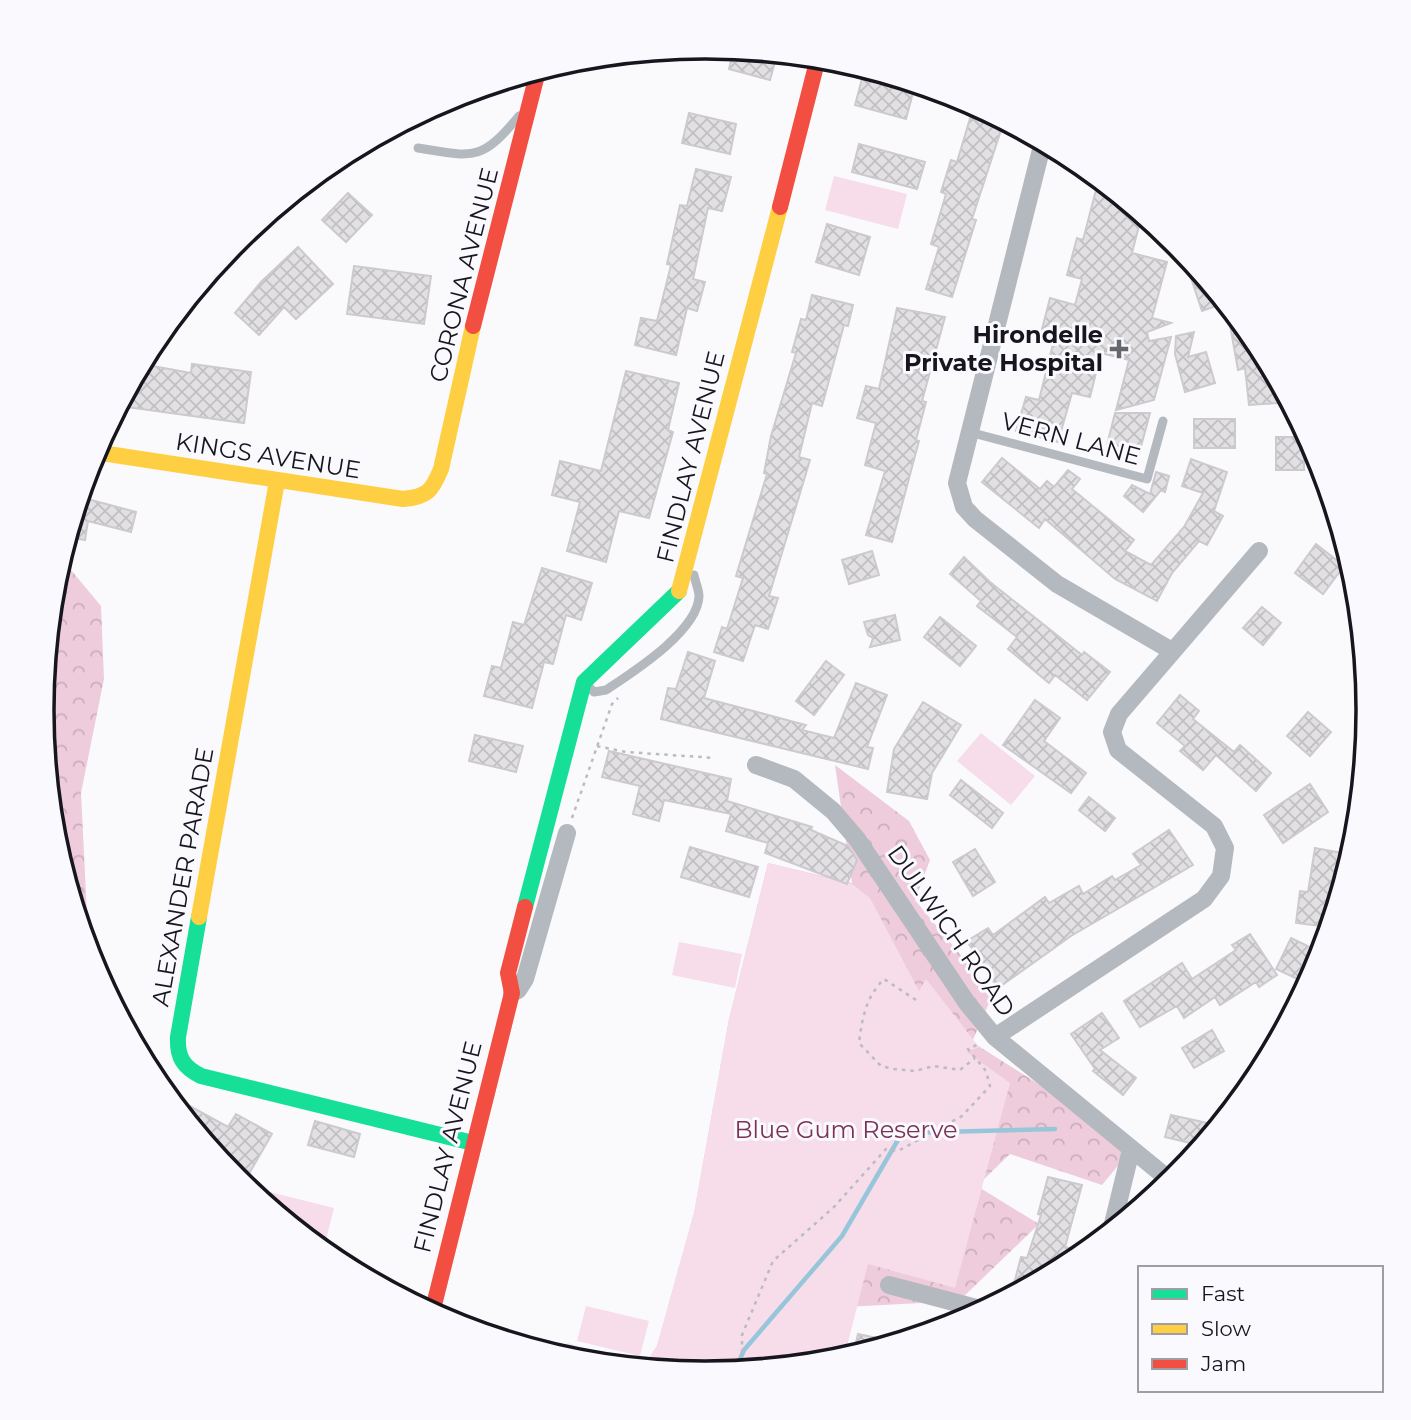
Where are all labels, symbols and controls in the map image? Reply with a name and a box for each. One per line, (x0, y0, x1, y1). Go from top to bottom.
street label: CORONA AVENUE (423, 165, 504, 385)
place label: Hirondelle Private Hospital (904, 320, 1103, 377)
marker: Hirondelle Private Hospital (1109, 339, 1129, 359)
street label: FINDLAY AVENUE (650, 348, 731, 566)
street label: VERN LANE (999, 406, 1144, 471)
street label: KINGS AVENUE (174, 427, 363, 484)
street label: ALEXANDER PARADE (145, 745, 220, 1009)
street label: DULWICH ROAD (881, 840, 1021, 1022)
street label: FINDLAY AVENUE (407, 1038, 488, 1256)
park label: Blue Gum Reserve (734, 1115, 958, 1144)
legend (1138, 1266, 1383, 1392)
text: Fast (1201, 1281, 1245, 1306)
text: Slow (1201, 1316, 1251, 1341)
text: Jam (1200, 1351, 1246, 1376)

